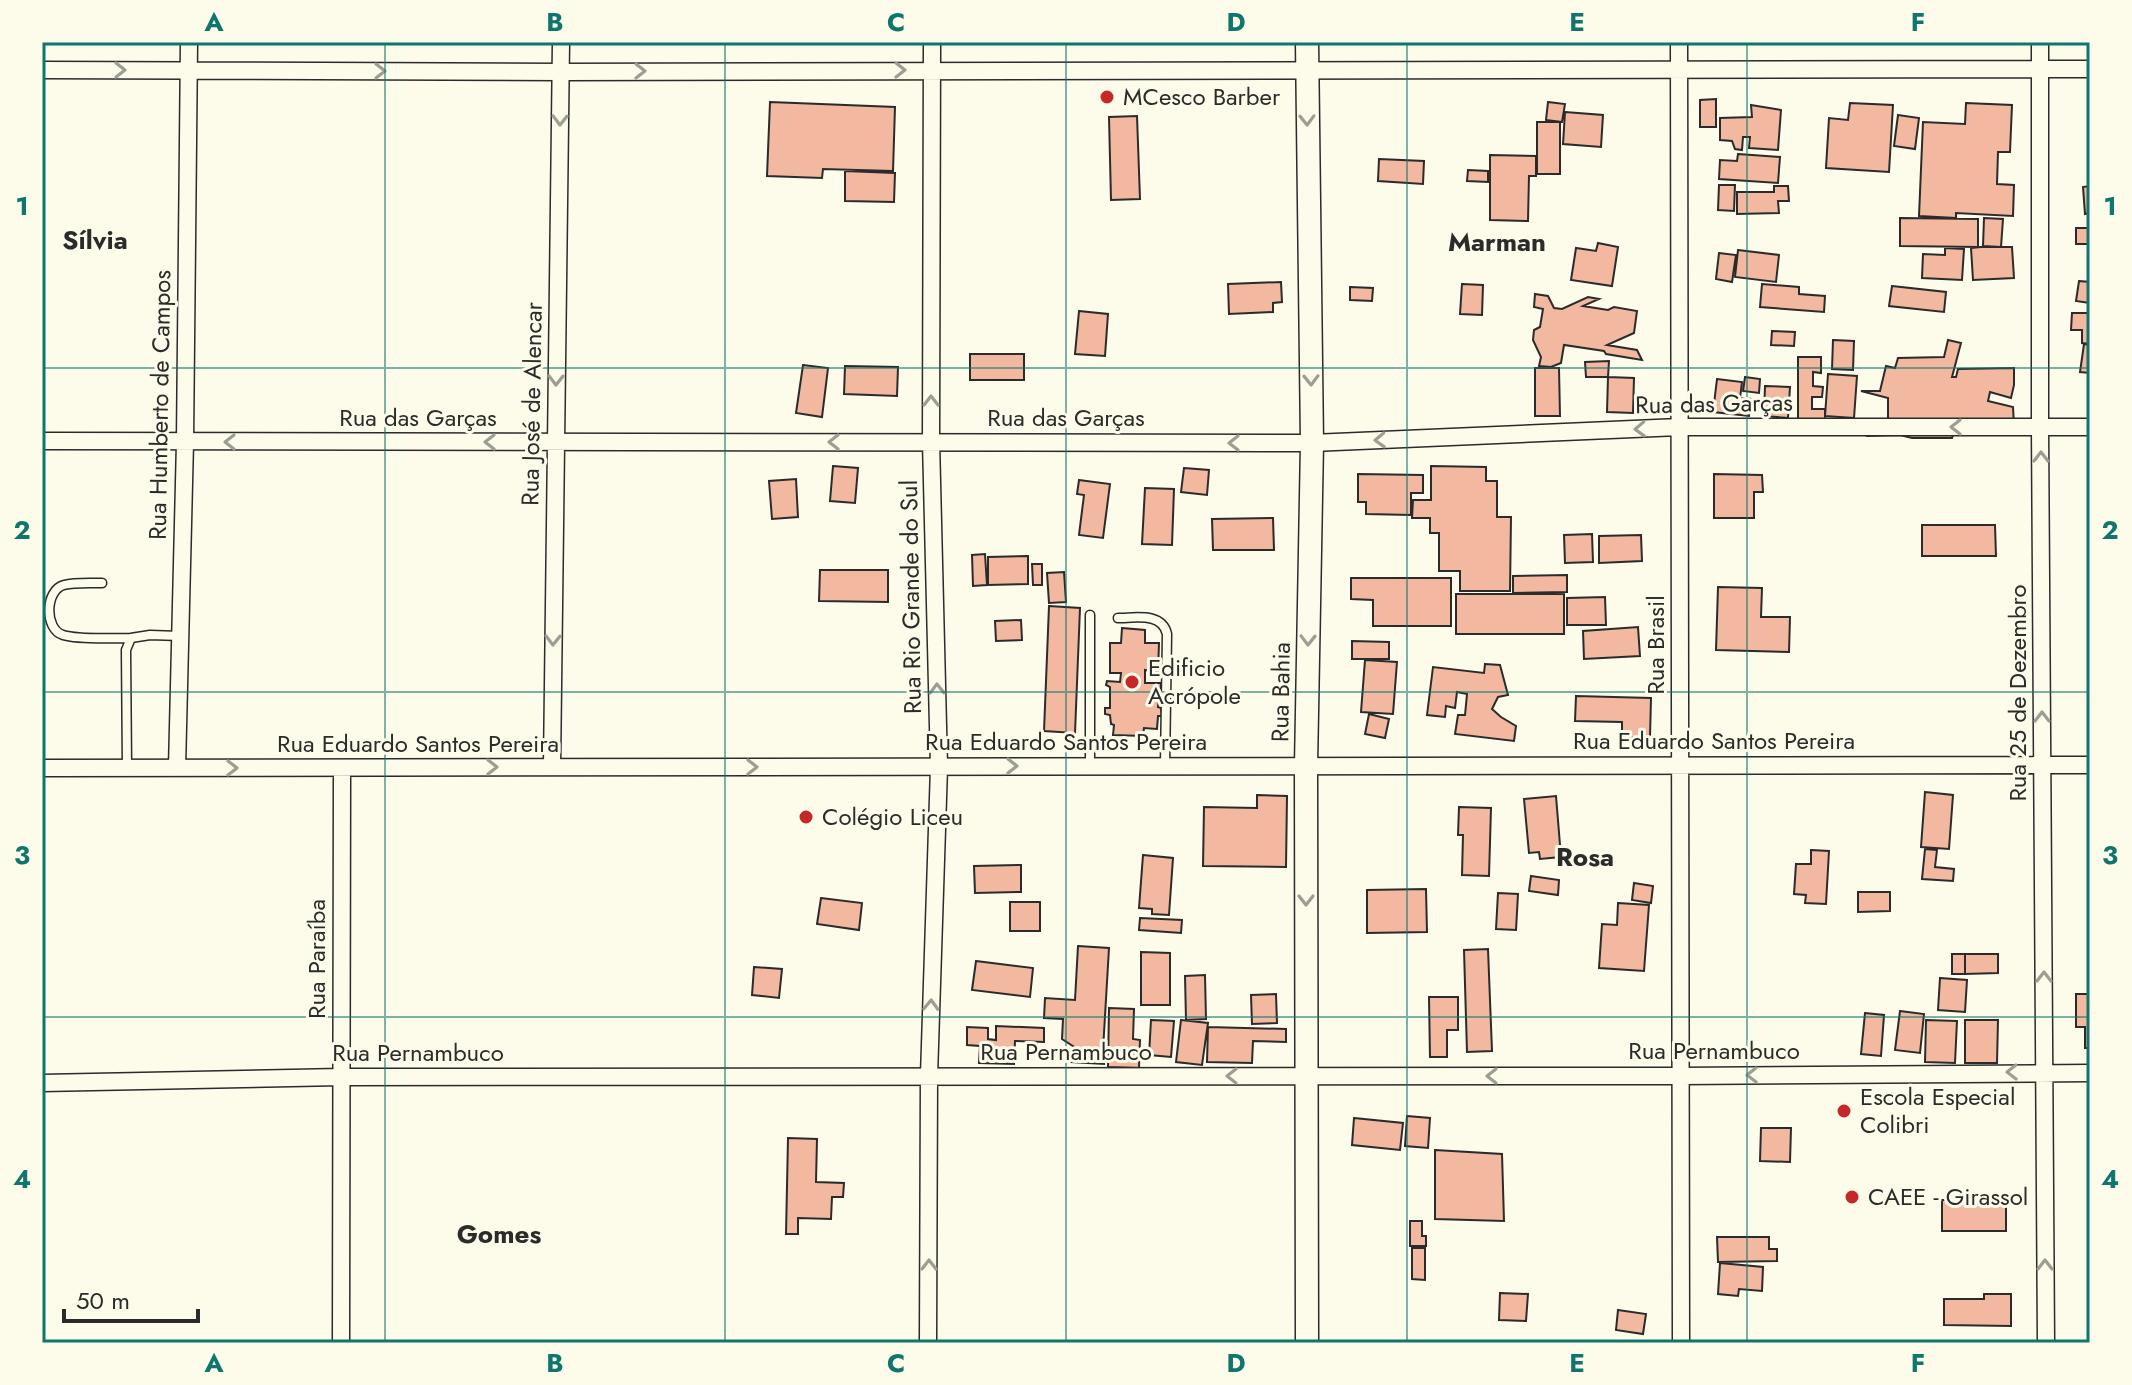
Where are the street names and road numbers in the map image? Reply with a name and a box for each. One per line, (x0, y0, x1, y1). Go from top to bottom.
street label: Rua Humberto de Campos (140, 270, 179, 540)
street label: Rua José de Alencar (512, 301, 551, 506)
street label: Rua das Garças (1635, 385, 1793, 422)
street label: Rua das Garças (339, 400, 497, 435)
street label: Rua das Garças (987, 400, 1145, 435)
street label: Rua Rio Grande do Sul (891, 480, 930, 714)
street label: Rua 25 de Dezembro (2000, 584, 2035, 802)
street label: Rua Brasil (1638, 595, 1673, 695)
street label: Rua Bahia (1262, 642, 1299, 742)
street label: Rua Eduardo Santos Pereira (1573, 723, 1855, 758)
street label: Rua Eduardo Santos Pereira (925, 724, 1207, 759)
street label: Rua Eduardo Santos Pereira (277, 726, 559, 761)
street label: Rua Paraíba (299, 899, 334, 1019)
street label: Rua Pernambuco (1628, 1033, 1800, 1068)
street label: Rua Pernambuco (980, 1034, 1152, 1069)
street label: Rua Pernambuco (332, 1035, 504, 1070)

